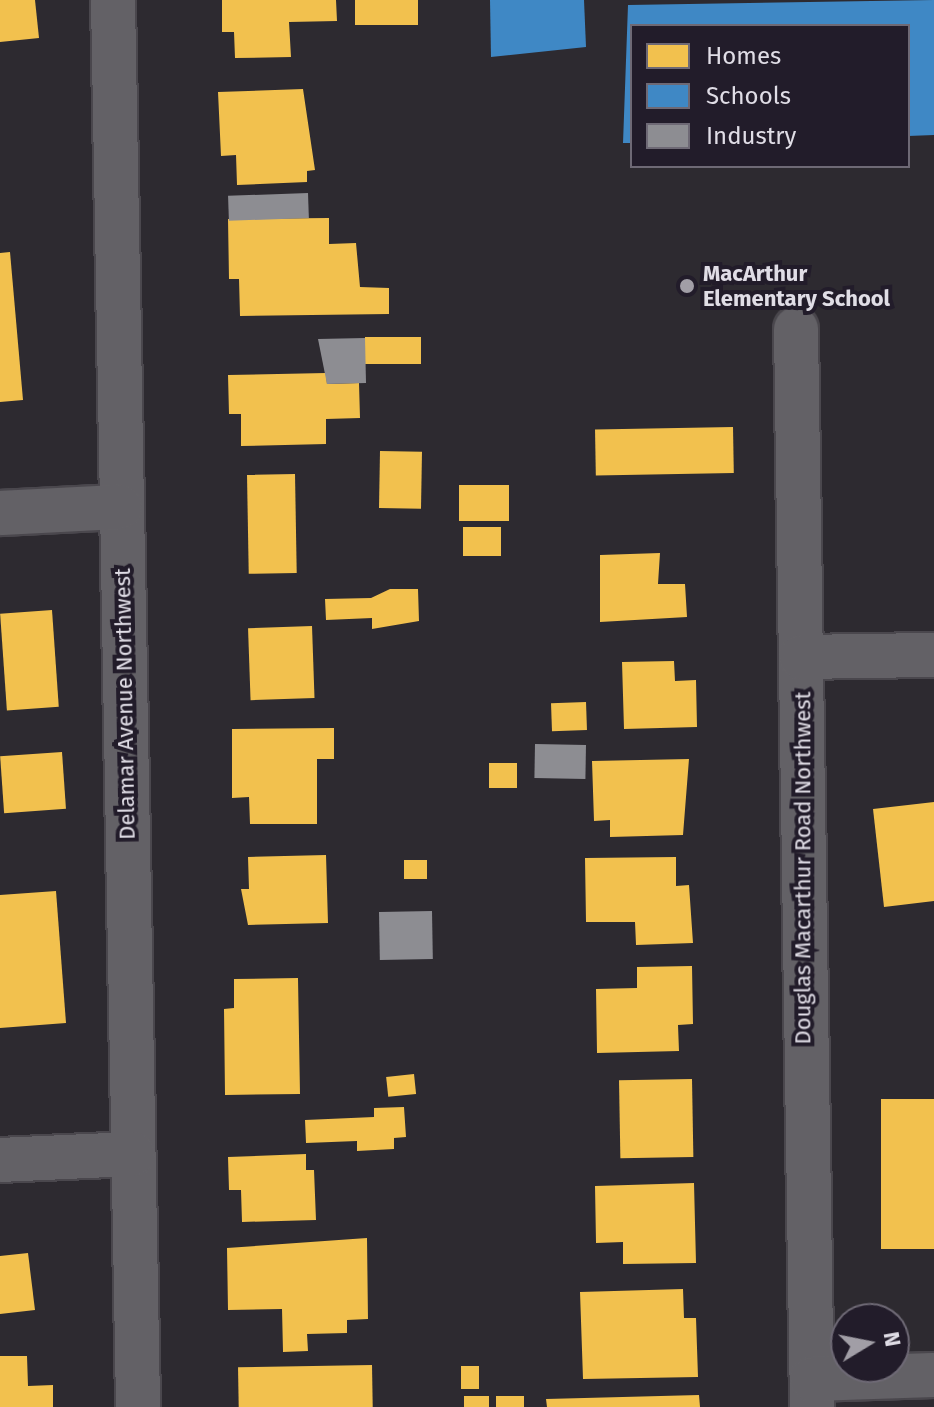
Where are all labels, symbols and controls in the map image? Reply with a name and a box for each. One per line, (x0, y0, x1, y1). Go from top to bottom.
legend (630, 24, 910, 168)
text: Homes (706, 42, 781, 70)
text: Schools (706, 82, 791, 110)
text: Industry (706, 122, 796, 150)
place label: MacArthur Elementary School (703, 260, 890, 312)
marker: MacArthur Elementary School (678, 277, 696, 295)
street label: Delamar Avenue Northwest (109, 568, 141, 840)
street label: Douglas Macarthur Road Northwest (790, 692, 816, 1044)
north arrow (830, 1303, 910, 1383)
text: N (878, 1330, 907, 1349)

